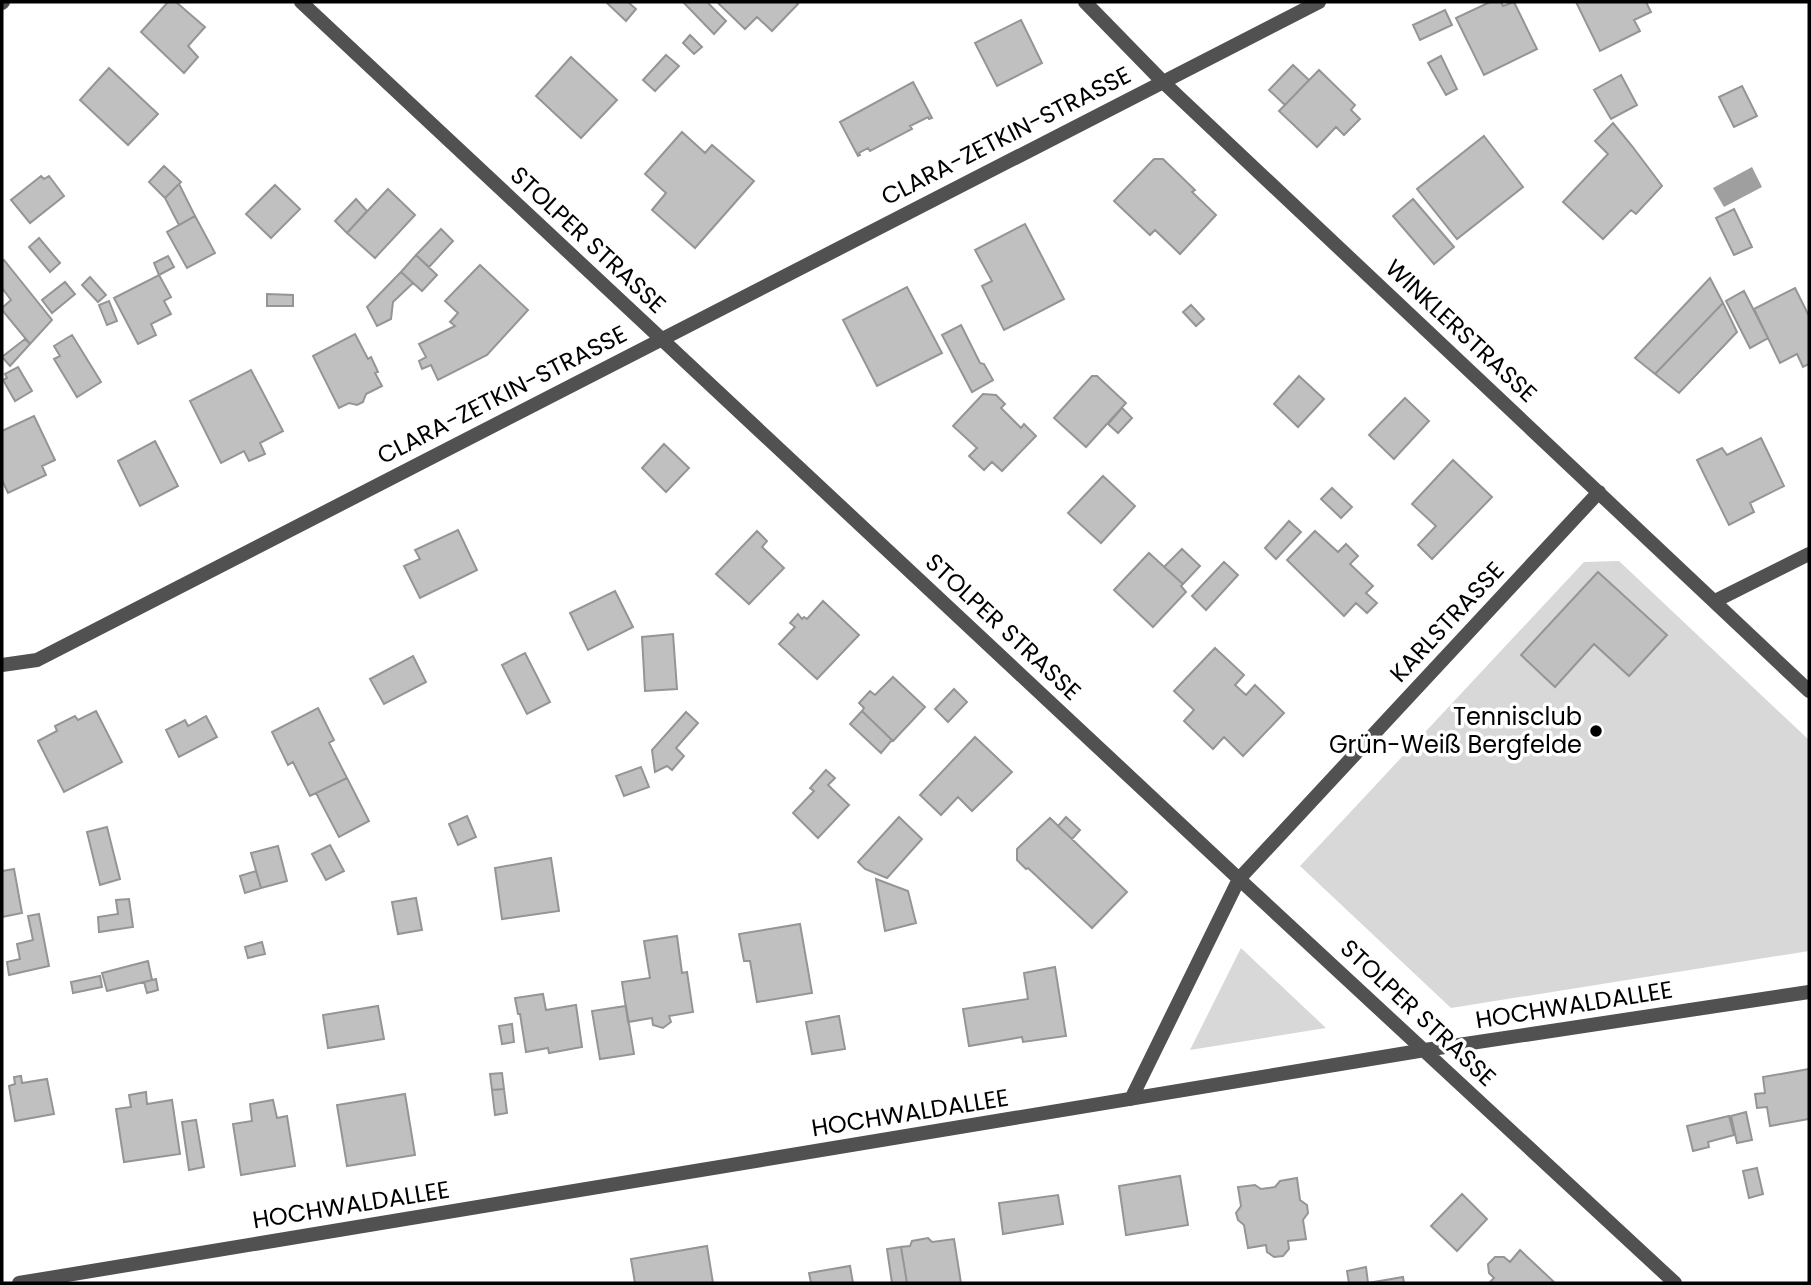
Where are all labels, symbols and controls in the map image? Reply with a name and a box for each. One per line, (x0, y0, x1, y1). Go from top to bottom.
street label: CLARA-ZETKIN-STRASSE (875, 58, 1136, 213)
street label: STOLPER STRASSE (503, 159, 673, 321)
street label: WINKLERSTRASSE (1378, 252, 1544, 410)
street label: CLARA-ZETKIN-STRASSE (371, 317, 632, 472)
street label: STOLPER STRASSE (918, 546, 1088, 708)
street label: KARLSTRASSE (1382, 554, 1511, 689)
place label: Tennisclub Grün-Weiß Bergfelde (1329, 700, 1582, 761)
marker: Tennisclub Grün-Weiß Bergfelde (1588, 723, 1604, 739)
street label: STOLPER STRASSE (1333, 932, 1503, 1094)
street label: HOCHWALDALLEE (1473, 973, 1675, 1036)
street label: HOCHWALDALLEE (809, 1081, 1011, 1144)
street label: HOCHWALDALLEE (250, 1173, 452, 1236)

